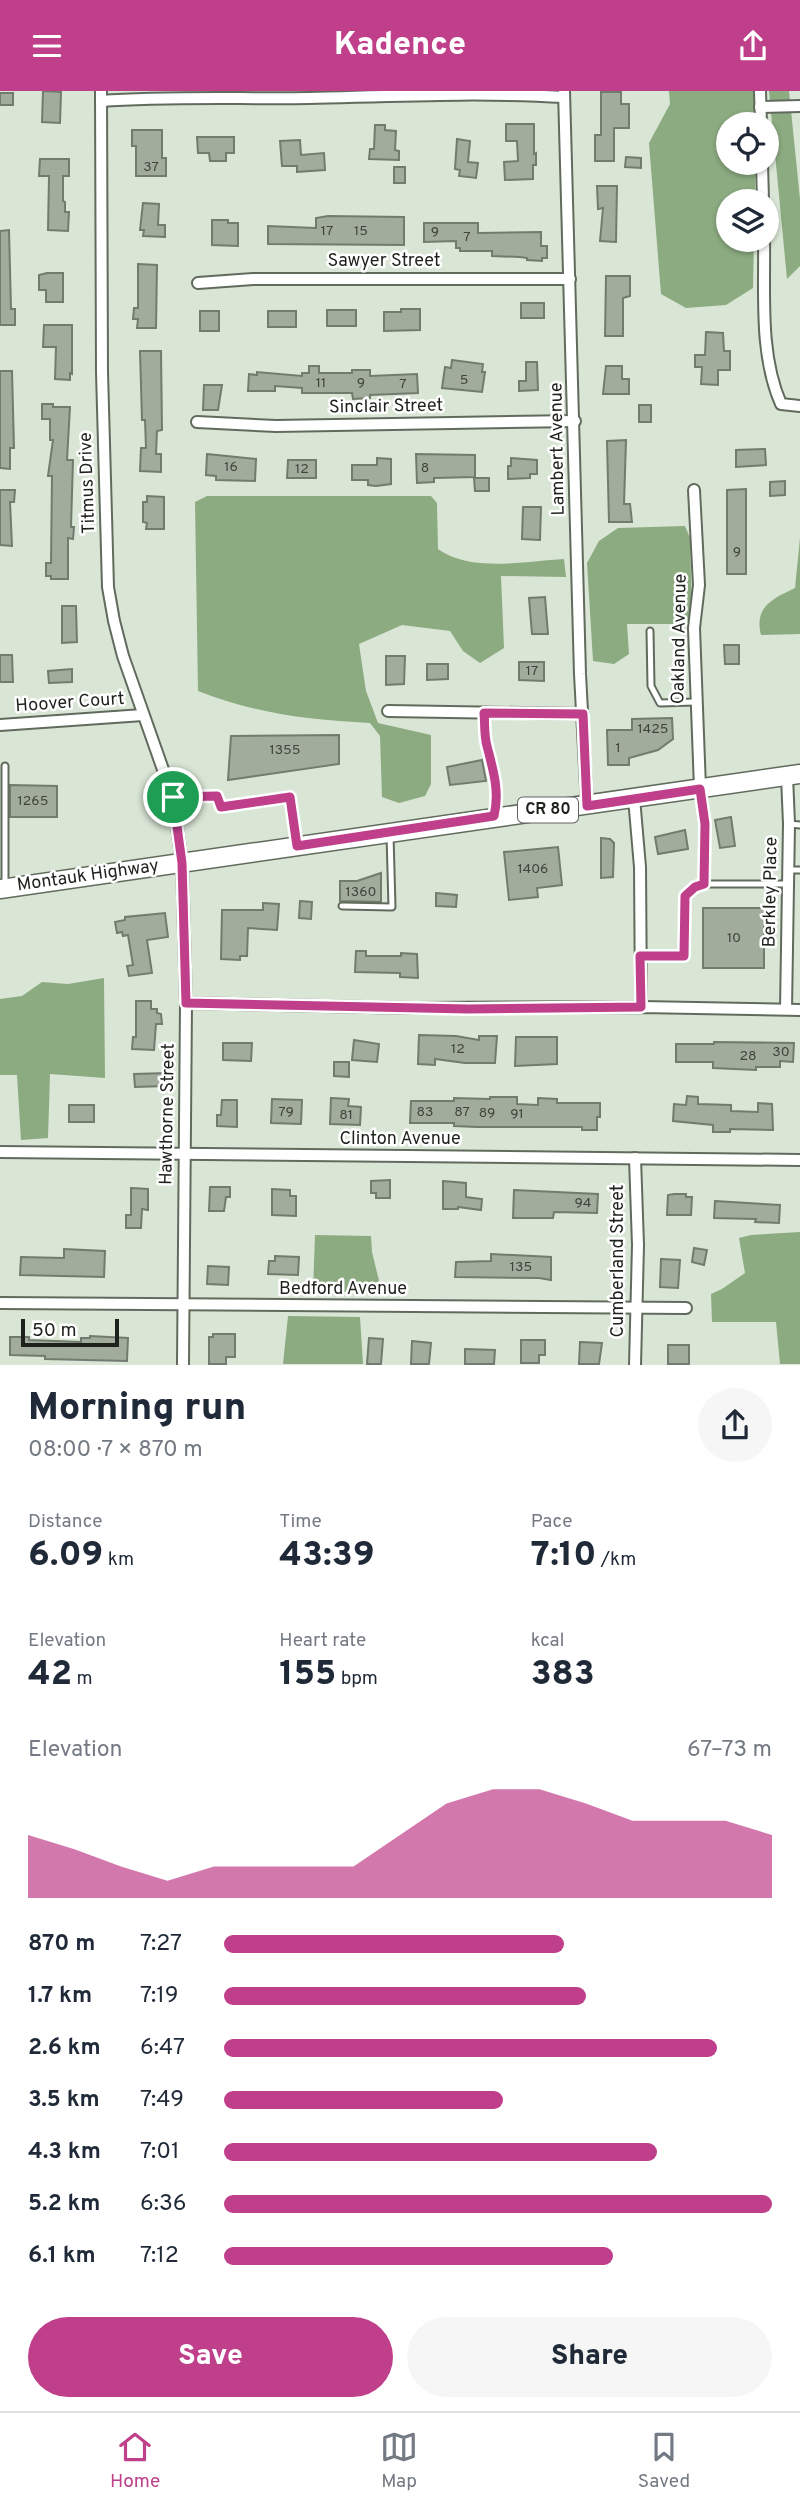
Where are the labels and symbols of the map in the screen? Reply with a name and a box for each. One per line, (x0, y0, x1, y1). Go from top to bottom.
house number: 37 (143, 159, 159, 176)
house number: 17 (321, 223, 333, 240)
house number: 15 (354, 223, 368, 240)
house number: 9 (431, 224, 439, 241)
house number: 7 (463, 229, 471, 246)
street label: Sawyer Street (327, 250, 441, 273)
house number: 5 (460, 372, 468, 389)
house number: 11 (316, 375, 326, 392)
house number: 9 (357, 375, 365, 392)
house number: 7 (399, 376, 407, 393)
street label: Lambert Avenue (545, 382, 571, 516)
street label: Sinclair Street (329, 395, 443, 419)
street label: Titmus Drive (75, 432, 101, 534)
house number: 16 (224, 459, 238, 476)
house number: 8 (421, 460, 429, 477)
house number: 12 (295, 461, 309, 478)
house number: 9 (733, 544, 741, 561)
street label: Oakland Avenue (667, 574, 693, 704)
house number: 17 (526, 663, 538, 680)
street label: Hoover Court (15, 688, 125, 718)
house number: 1425 (638, 721, 668, 738)
house number: 1 (615, 740, 621, 757)
house number: 1355 (269, 742, 301, 759)
pin (143, 767, 203, 827)
house number: 1265 (18, 793, 48, 810)
road number: CR 80 (518, 797, 578, 823)
street label: Berkley Place (759, 836, 783, 948)
street label: Montauk Highway (15, 855, 161, 897)
house number: 1406 (518, 861, 548, 878)
house number: 1360 (346, 884, 377, 901)
house number: 10 (727, 930, 741, 947)
house number: 12 (451, 1041, 465, 1058)
street label: Hawthorne Street (155, 1043, 181, 1185)
house number: 30 (772, 1044, 790, 1061)
house number: 28 (739, 1048, 757, 1065)
house number: 79 (278, 1104, 294, 1121)
house number: 83 (417, 1104, 433, 1121)
house number: 87 (454, 1104, 470, 1121)
house number: 89 (479, 1105, 495, 1122)
house number: 91 (510, 1106, 524, 1123)
house number: 81 (339, 1107, 353, 1124)
street label: Clinton Avenue (339, 1128, 461, 1151)
street label: Cumberland Street (607, 1184, 630, 1338)
house number: 94 (574, 1195, 592, 1212)
house number: 135 (510, 1259, 532, 1276)
street label: Bedford Avenue (279, 1278, 407, 1301)
scale bar (21, 1315, 119, 1347)

